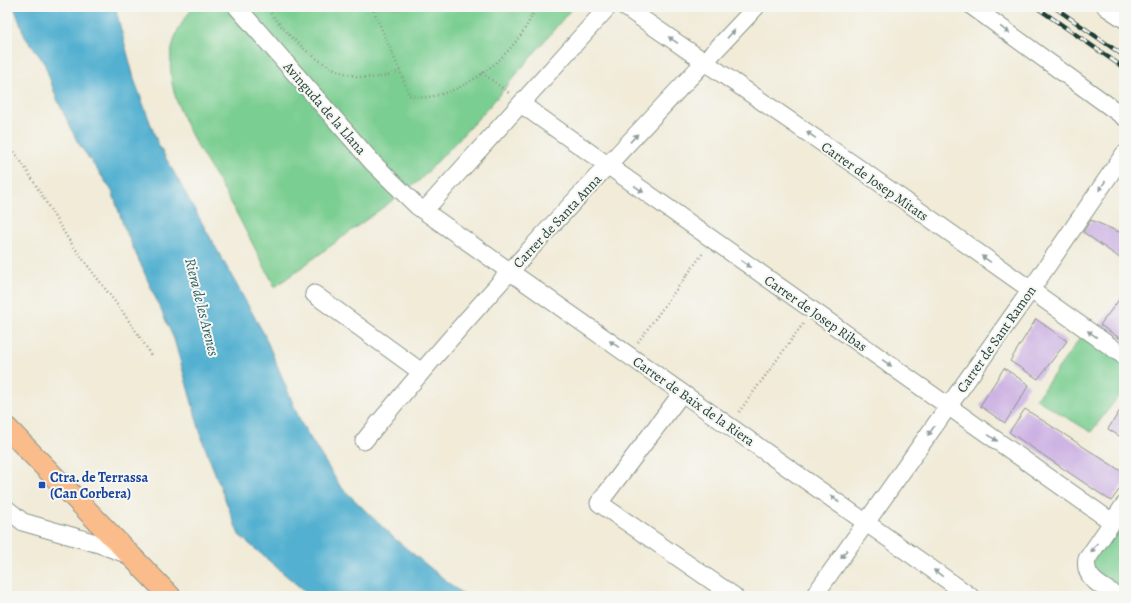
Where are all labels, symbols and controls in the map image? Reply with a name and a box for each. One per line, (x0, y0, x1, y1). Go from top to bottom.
one-way arrow (1000, 26, 1010, 34)
one-way arrow (726, 29, 735, 40)
one-way arrow (668, 36, 678, 44)
street label: Avinguda de la Llana (278, 57, 371, 159)
one-way arrow (806, 131, 816, 139)
one-way arrow (629, 133, 639, 143)
street label: Carrer de Josep Mitats (817, 137, 932, 226)
street label: Carrer de Santa Anna (509, 170, 606, 272)
one-way arrow (1098, 181, 1106, 191)
one-way arrow (634, 185, 645, 193)
one-way arrow (981, 255, 991, 263)
water label: Riera de les Arenes (180, 256, 224, 358)
one-way arrow (741, 260, 751, 268)
street label: Carrer de Josep Ribas (760, 271, 871, 356)
street label: Carrer de Sant Ramon (952, 282, 1041, 397)
one-way arrow (1087, 330, 1097, 338)
one-way arrow (608, 340, 619, 348)
street label: Carrer de Baix de la Riera (629, 352, 759, 451)
one-way arrow (881, 359, 892, 367)
one-way arrow (927, 425, 935, 436)
one-way arrow (987, 434, 998, 442)
place label: Ctra. de Terrassa (Can Corbera) (50, 468, 148, 503)
marker: Ctra. de Terrassa (Can Corbera) (37, 480, 47, 490)
one-way arrow (829, 495, 840, 504)
one-way arrow (1090, 543, 1098, 554)
one-way arrow (840, 548, 848, 559)
one-way arrow (933, 569, 943, 577)

